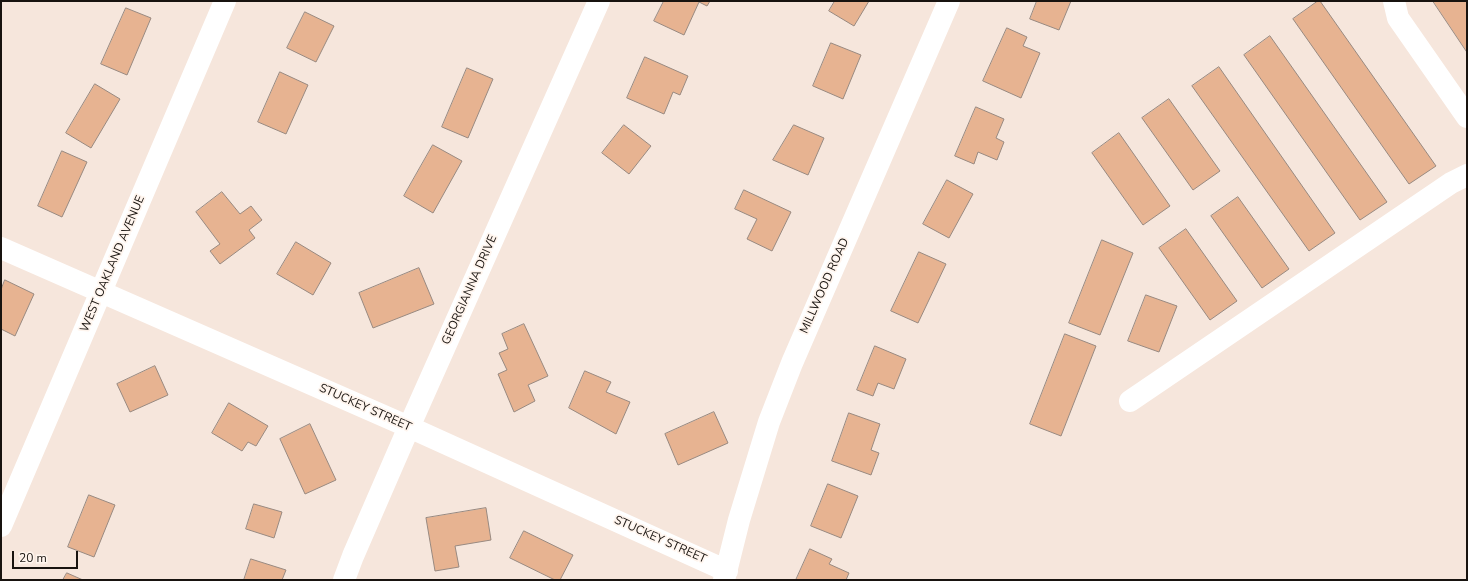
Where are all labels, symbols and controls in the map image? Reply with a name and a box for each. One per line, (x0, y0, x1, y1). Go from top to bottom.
street label: WEST OAKLAND AVENUE (78, 194, 148, 334)
street label: GEORGIANNA DRIVE (439, 233, 501, 347)
street label: MILLWOOD ROAD (797, 236, 853, 336)
street label: STUCKEY STREET (317, 381, 413, 435)
street label: STUCKEY STREET (612, 513, 708, 567)
scale bar (14, 543, 80, 569)
text: 20 m (19, 550, 47, 566)

